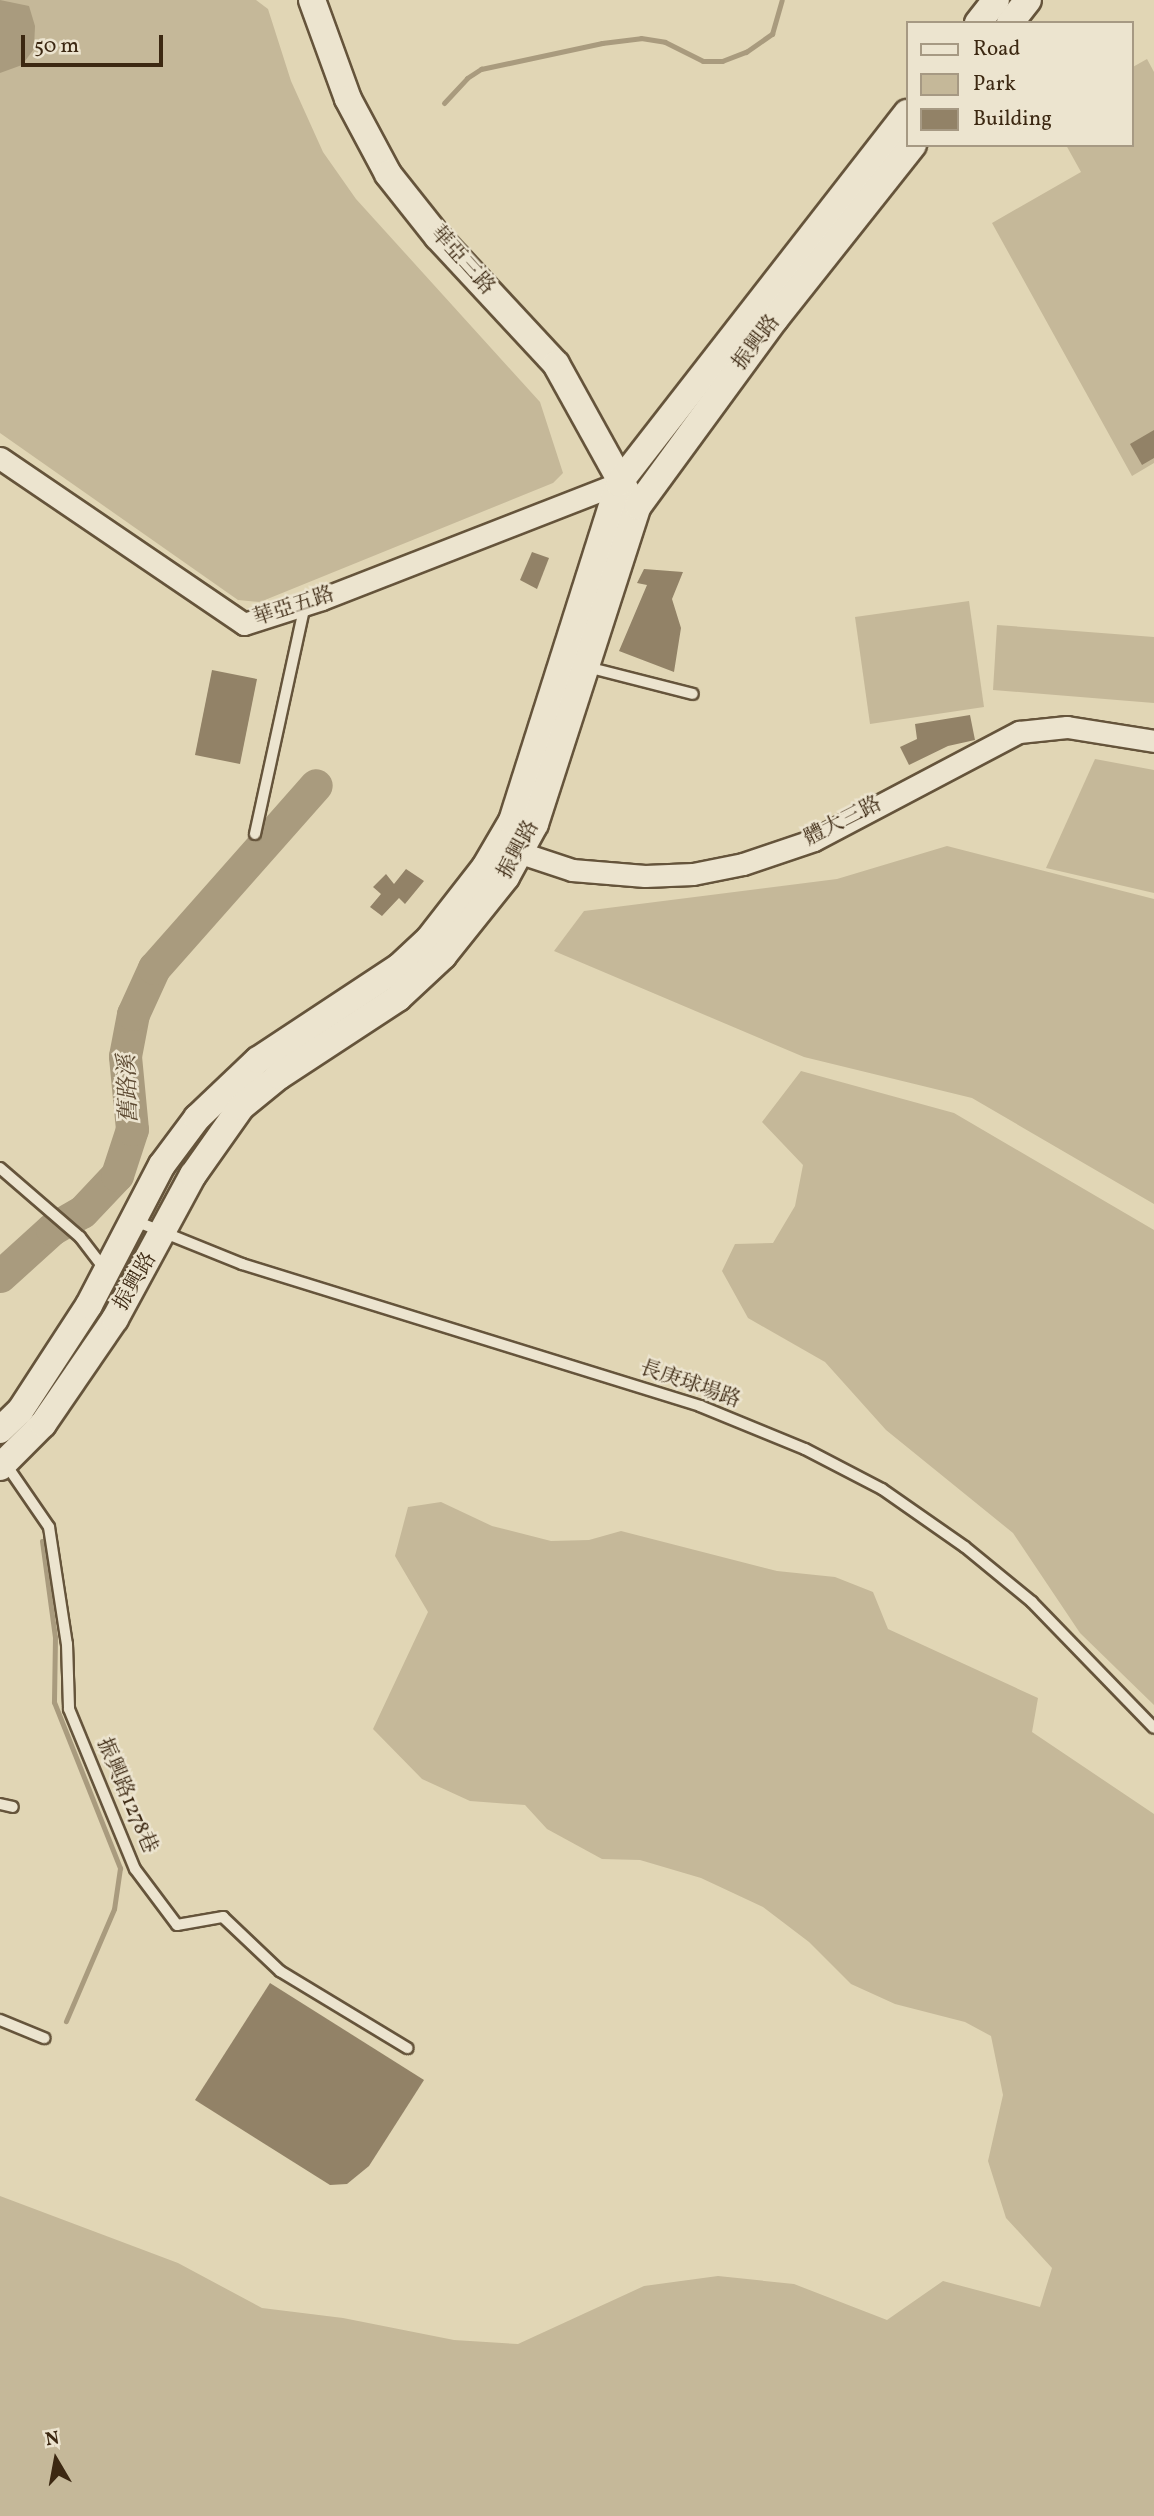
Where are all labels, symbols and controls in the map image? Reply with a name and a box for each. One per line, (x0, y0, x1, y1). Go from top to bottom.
scale bar (24, 21, 166, 65)
legend (906, 21, 1133, 147)
text: 50 m (34, 32, 79, 61)
text: Road (973, 35, 1020, 64)
text: Park (973, 70, 1016, 99)
text: Building (973, 105, 1052, 134)
street label: 華亞三路 (425, 221, 499, 301)
street label: 振興路 (728, 310, 786, 376)
street label: 華亞五路 (250, 582, 338, 632)
street label: 體大三路 (800, 792, 886, 852)
street label: 振興路 (493, 816, 545, 884)
water label: 舊路溪 (114, 1054, 144, 1124)
street label: 振興路 (109, 1248, 163, 1316)
street label: 長庚球場路 (636, 1356, 744, 1414)
street label: 振興路1278巷 (90, 1734, 162, 1858)
north arrow (21, 2425, 91, 2495)
text: N (43, 2425, 61, 2453)

